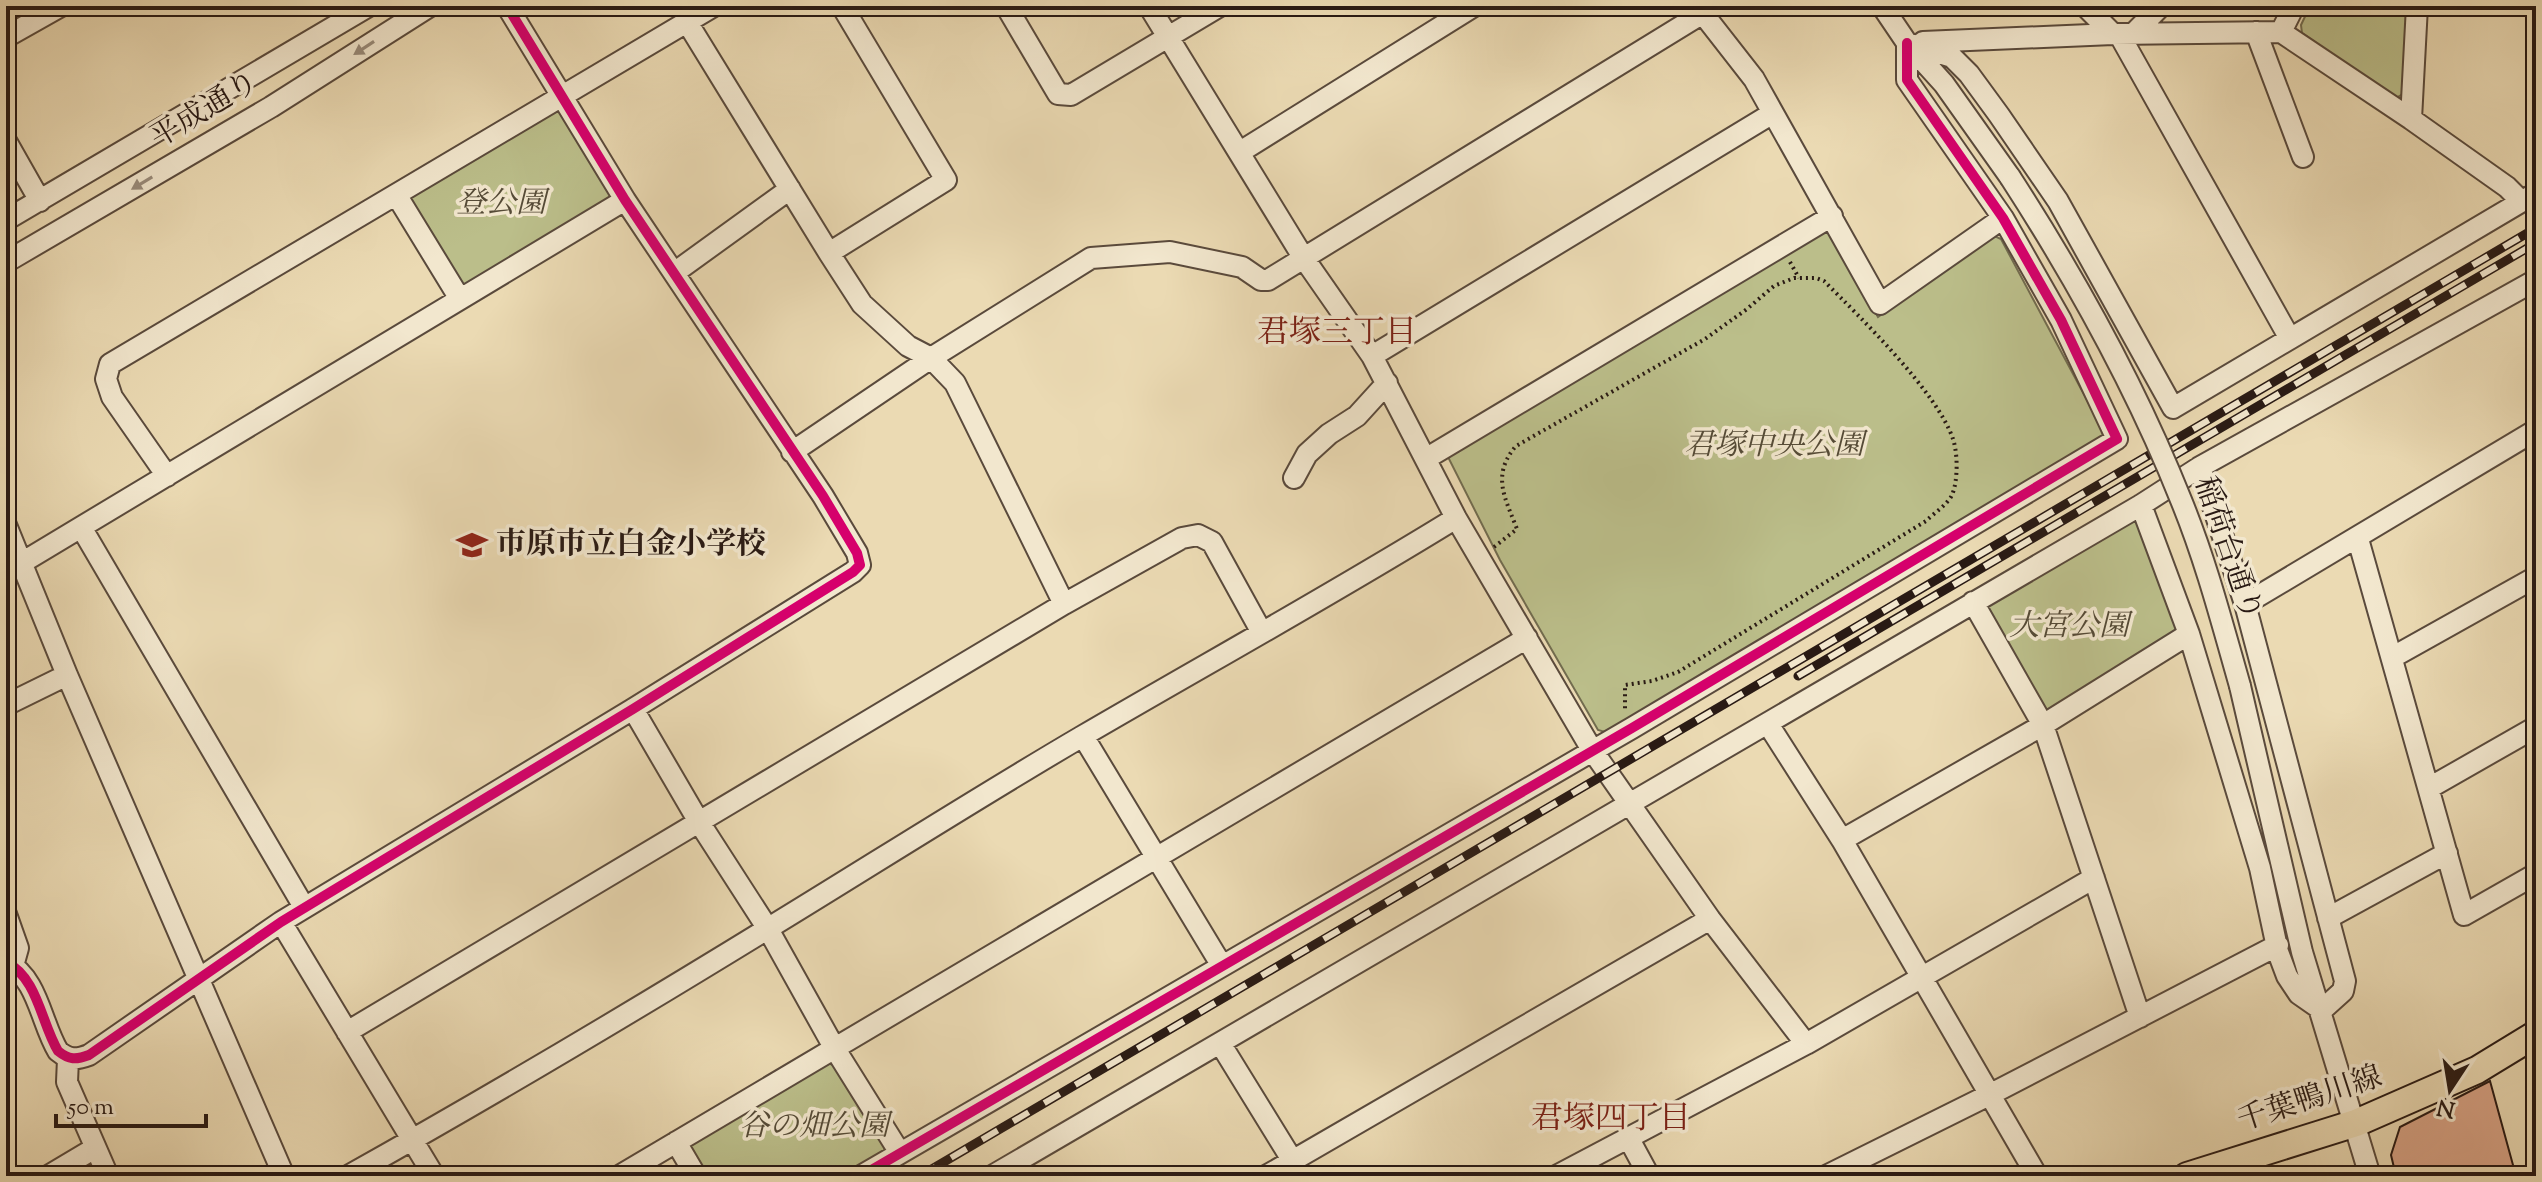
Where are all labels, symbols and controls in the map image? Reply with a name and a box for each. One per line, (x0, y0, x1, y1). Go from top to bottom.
one-way arrow (353, 40, 375, 54)
street label: 平成通り (142, 62, 268, 160)
one-way arrow (131, 176, 153, 190)
park label: 登公園 (456, 183, 551, 226)
district label: 君塚三丁目 (1257, 311, 1417, 357)
park label: 君塚中央公園 (1684, 425, 1869, 468)
street label: 稲荷台通り (2182, 471, 2272, 627)
place label: 市原市立白金小学校 (496, 524, 766, 567)
school or university icon: 市原市立白金小学校 (455, 528, 489, 562)
park label: 大宮公園 (2009, 606, 2134, 649)
north arrow (2410, 1050, 2490, 1130)
street label: 千葉鴨川線 (2232, 1056, 2388, 1144)
scale bar (56, 1078, 206, 1128)
text: N (2434, 1089, 2458, 1124)
text: 50 m (66, 1091, 114, 1125)
district label: 君塚四丁目 (1531, 1097, 1691, 1143)
park label: 谷の畑公園 (739, 1106, 894, 1149)

